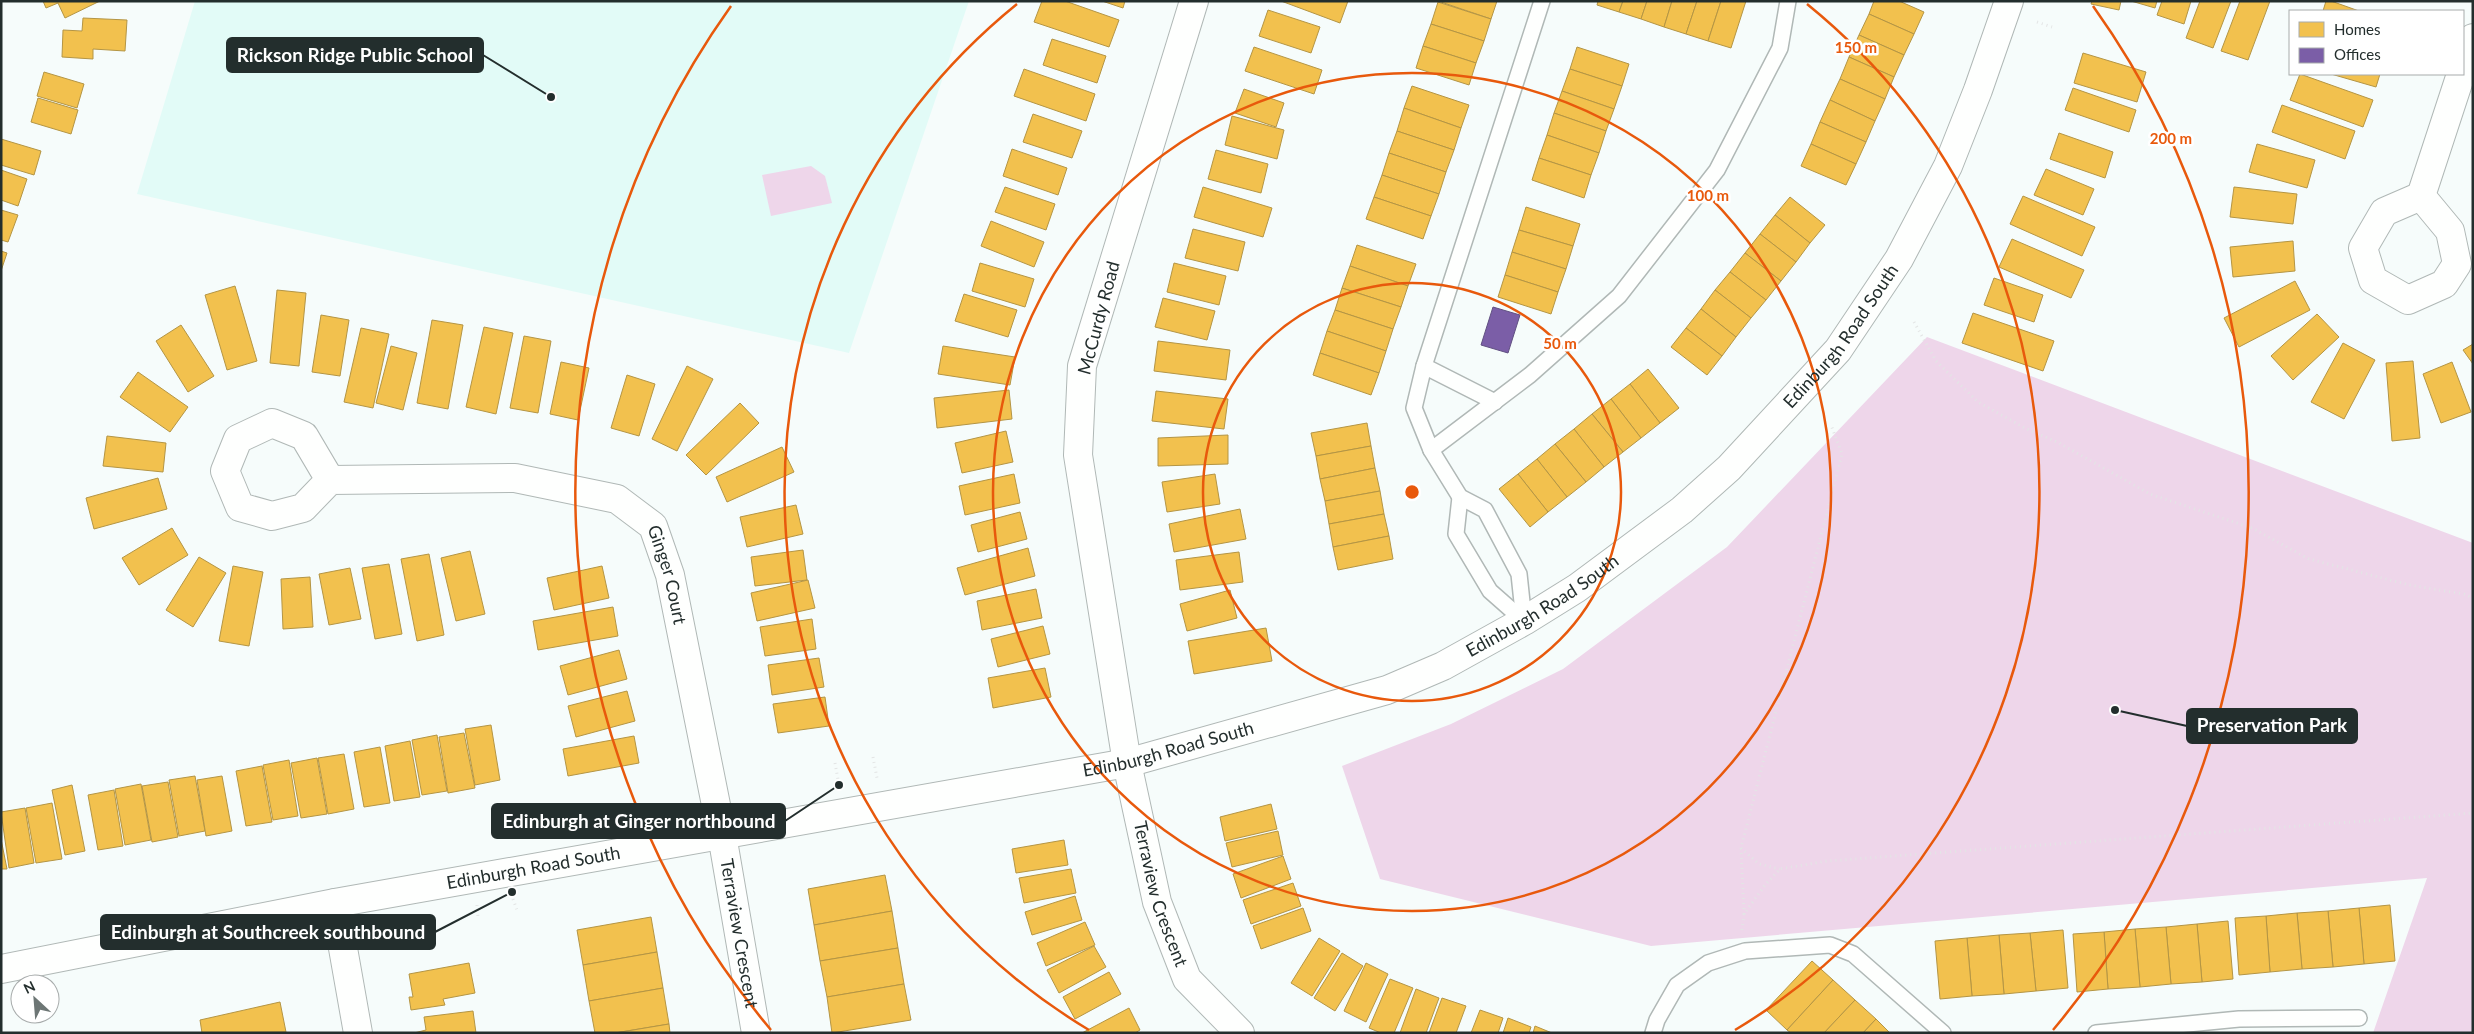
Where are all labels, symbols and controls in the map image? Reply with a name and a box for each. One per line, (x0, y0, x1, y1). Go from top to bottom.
legend (2289, 10, 2464, 75)
text: Homes (2334, 20, 2380, 38)
callout: Rickson Ridge Public School (227, 38, 483, 72)
text: 150 m (1835, 38, 1877, 56)
text: Rickson Ridge Public School (237, 43, 473, 66)
text: Offices (2334, 45, 2381, 63)
text: 200 m (2150, 129, 2192, 147)
text: 100 m (1687, 186, 1729, 204)
street label: McCurdy Road (1072, 259, 1124, 377)
street label: Edinburgh Road South (1778, 260, 1902, 412)
text: 50 m (1543, 334, 1577, 352)
centre of rings (1403, 483, 1421, 501)
street label: Ginger Court (644, 522, 692, 627)
street label: Edinburgh Road South (1462, 549, 1622, 661)
callout: Preservation Park (2187, 709, 2357, 743)
text: Preservation Park (2197, 713, 2348, 736)
street label: Edinburgh Road South (1081, 716, 1256, 781)
callout: Edinburgh at Ginger northbound (492, 804, 785, 838)
text: Edinburgh at Ginger northbound (503, 809, 775, 832)
street label: Terraview Crescent (1130, 819, 1193, 970)
street label: Edinburgh Road South (445, 841, 622, 893)
street label: Terraview Crescent (716, 857, 764, 1010)
callout: Edinburgh at Southcreek southbound (101, 915, 435, 949)
text: Edinburgh at Southcreek southbound (111, 920, 425, 943)
north arrow (10, 974, 60, 1024)
text: N (21, 977, 38, 997)

